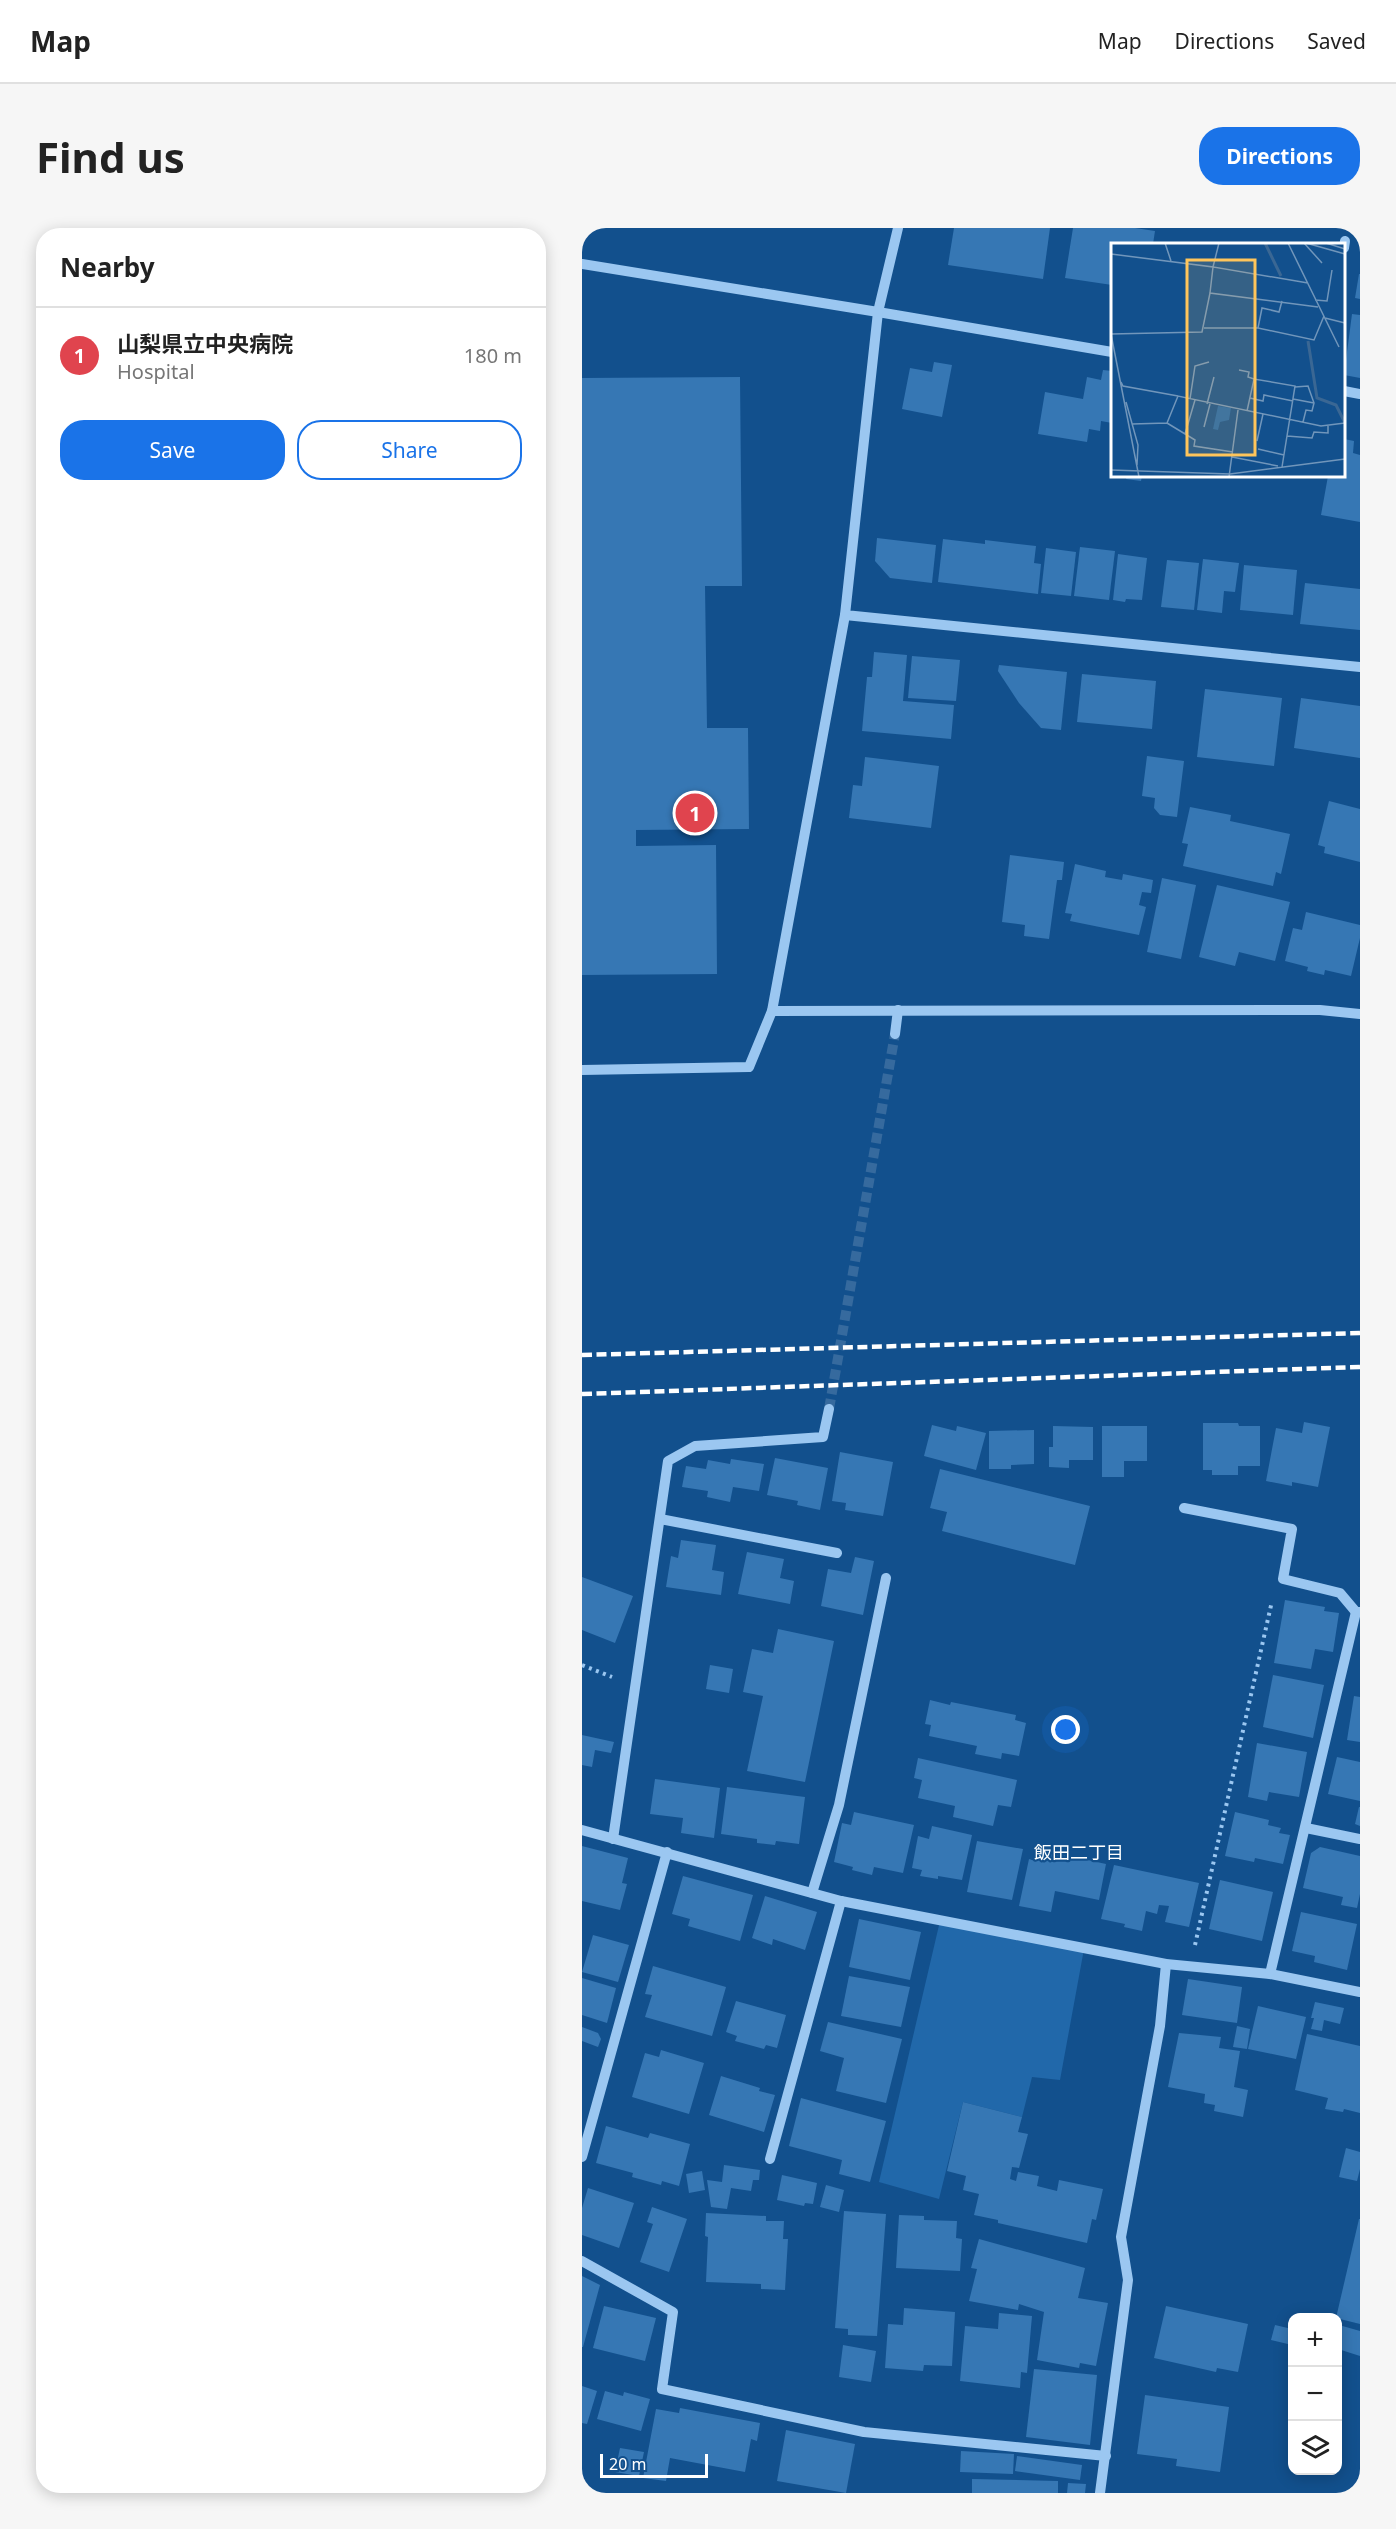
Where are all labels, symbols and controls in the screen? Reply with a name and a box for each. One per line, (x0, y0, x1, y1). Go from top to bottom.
text: Map (30, 22, 91, 60)
text: Map (1098, 27, 1142, 55)
text: Directions (1175, 27, 1274, 55)
text: Saved (1307, 27, 1366, 55)
button: Directions (1199, 127, 1360, 185)
text: Find us (36, 128, 185, 185)
inset map (1111, 243, 1345, 477)
text: Nearby (60, 249, 155, 285)
text: 山梨県立中央病院 (117, 328, 293, 358)
text: 1 (74, 342, 85, 369)
text: 180 m (464, 342, 522, 369)
text: Hospital (117, 358, 195, 385)
button: Save (60, 420, 285, 480)
button: Share (297, 420, 522, 480)
pin: 1 (676, 790, 714, 836)
your location (1051, 1715, 1080, 1744)
district label: 飯田二丁目 (1034, 1840, 1124, 1864)
map controls (1288, 2313, 1342, 2475)
button: + (1288, 2313, 1342, 2367)
button: − (1288, 2367, 1342, 2421)
button: layers (1288, 2421, 1342, 2475)
scale bar (600, 2451, 708, 2478)
text: 20 m (609, 2453, 646, 2475)

